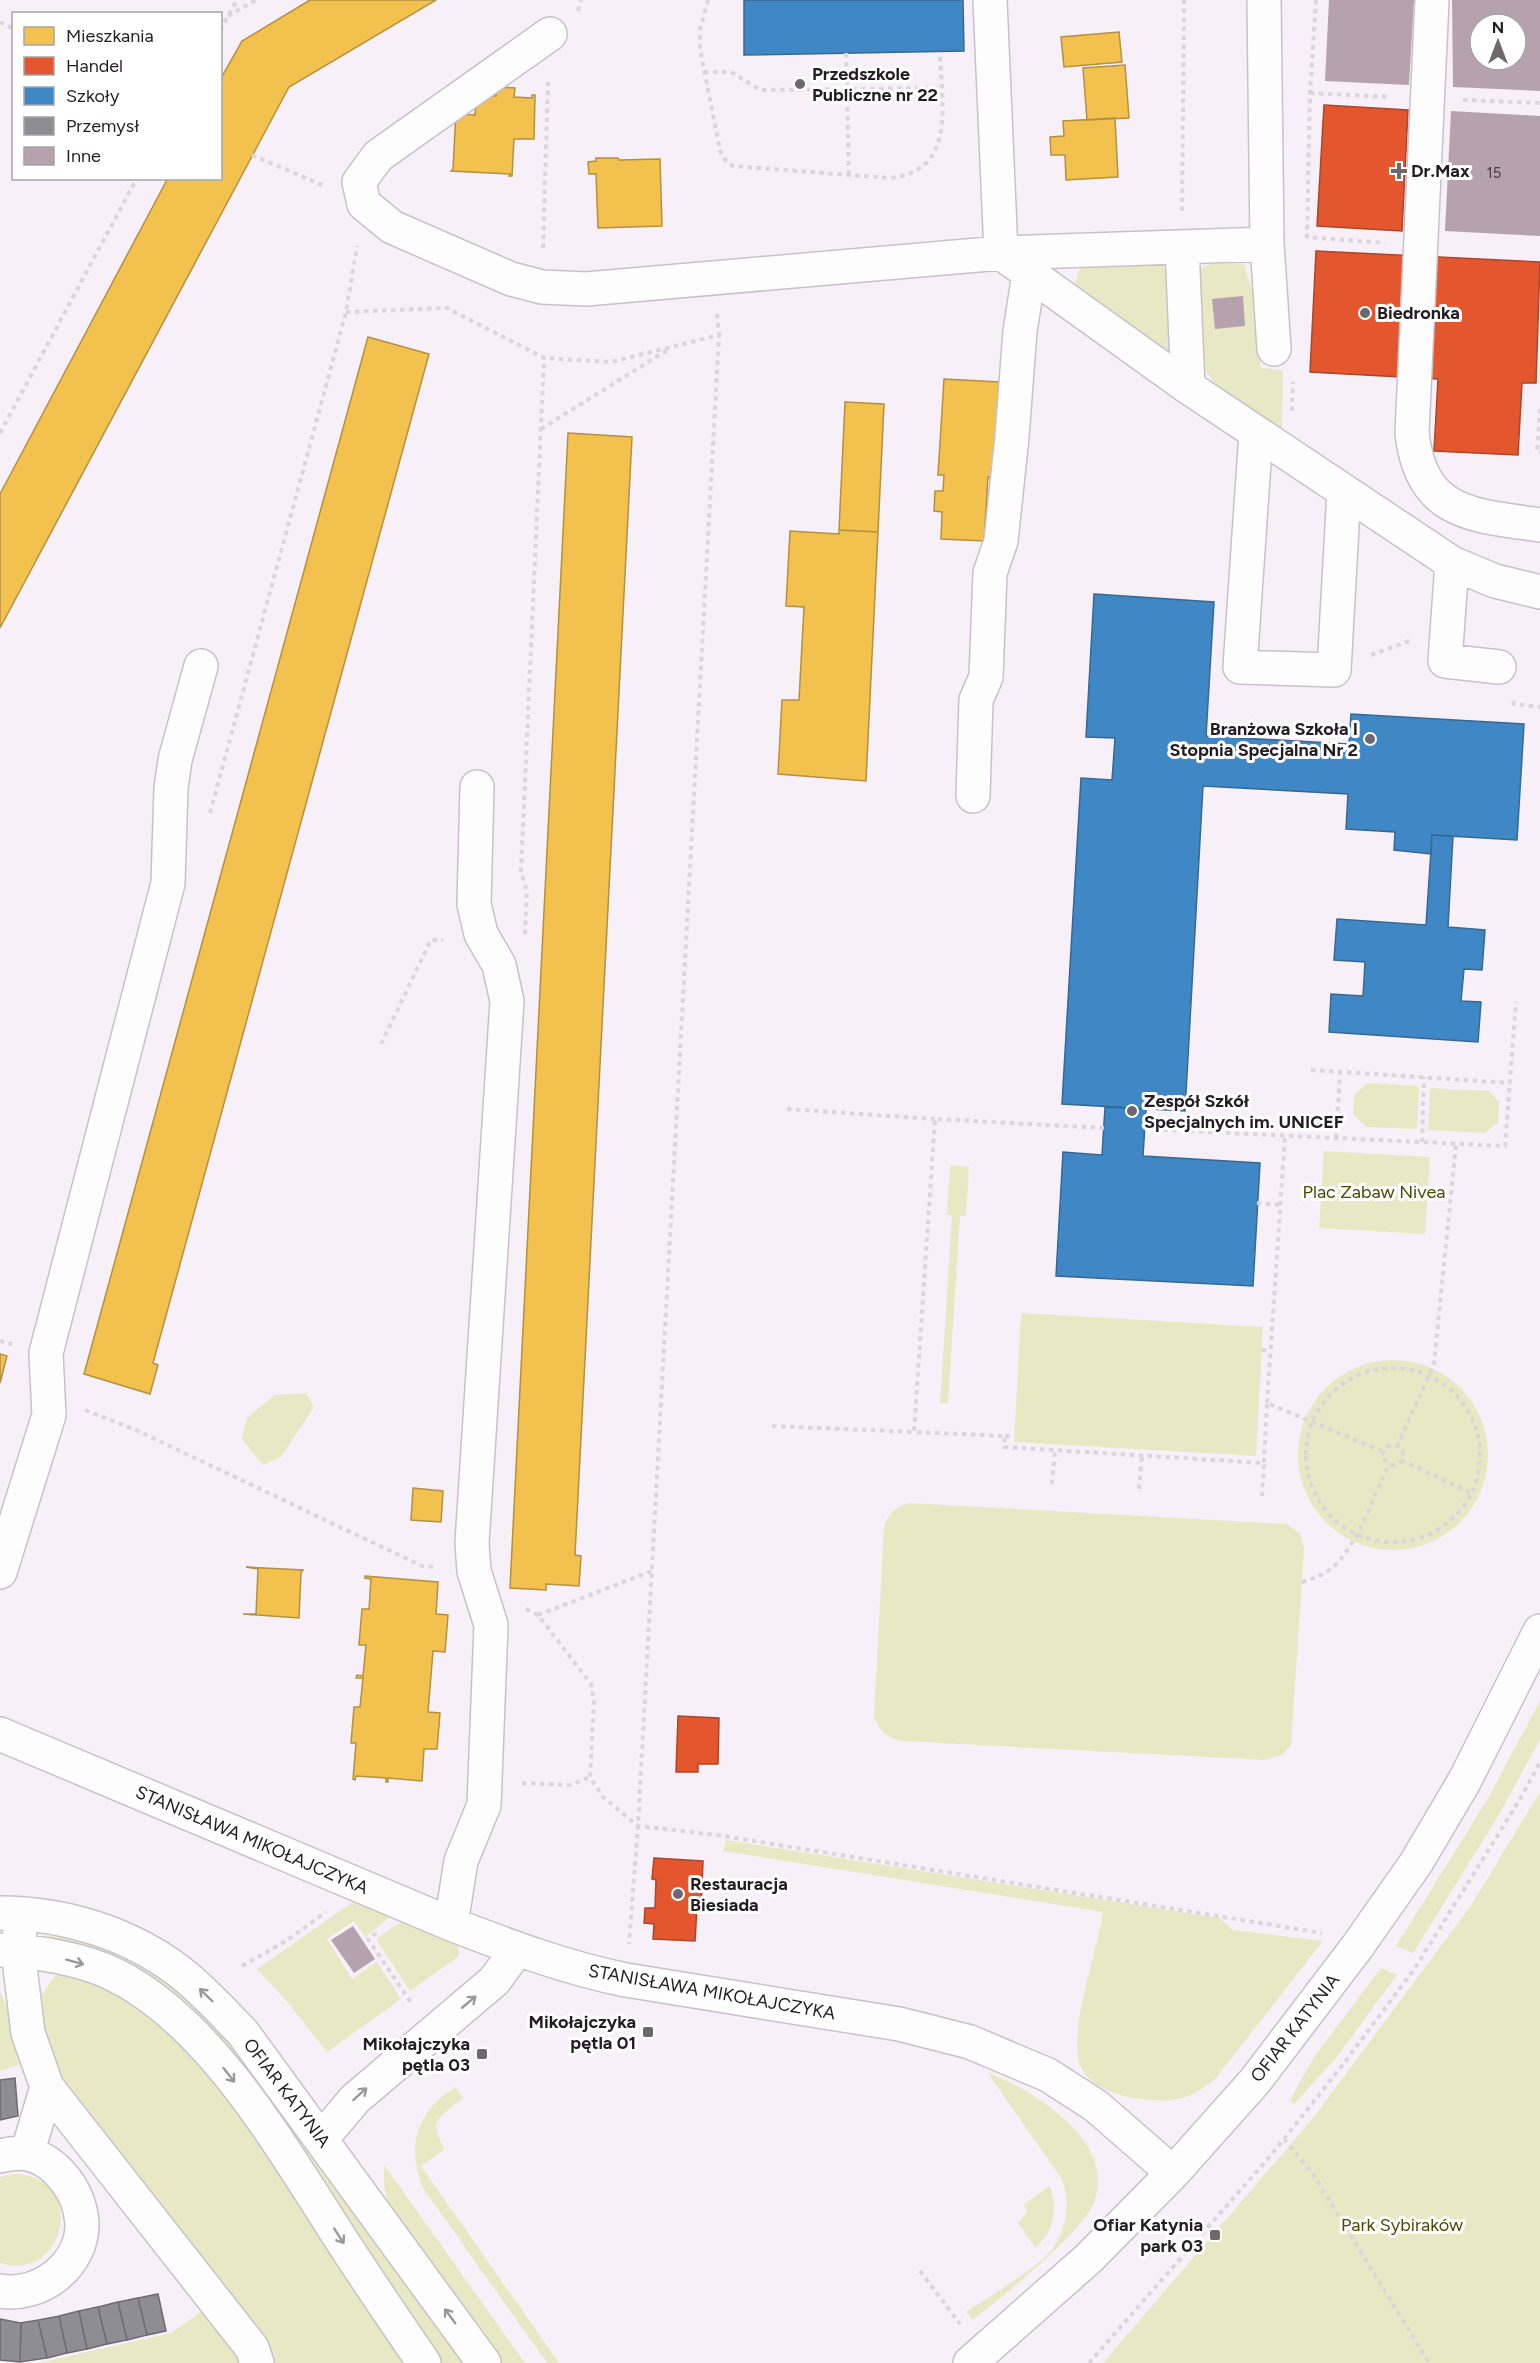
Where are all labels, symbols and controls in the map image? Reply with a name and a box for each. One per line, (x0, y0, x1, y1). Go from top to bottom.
legend (12, 12, 222, 180)
north arrow (1468, 12, 1528, 72)
text: N (1492, 18, 1504, 37)
text: Mieszkania (66, 25, 154, 47)
text: Handel (66, 55, 123, 77)
place label: Przedszkole Publiczne nr 22 (812, 63, 938, 106)
marker: Przedszkole Publiczne nr 22 (793, 77, 807, 91)
text: Szkoły (66, 85, 120, 107)
text: Przemysł (66, 115, 139, 137)
text: Inne (66, 145, 101, 167)
place label: Dr.Max (1411, 160, 1470, 182)
marker: Dr.Max (1392, 164, 1406, 178)
house number: 15 (1487, 164, 1501, 182)
place label: Biedronka (1377, 302, 1460, 324)
marker: Biedronka (1358, 306, 1372, 320)
place label: Branżowa Szkoła I Stopnia Specjalna Nr 2 (1170, 718, 1358, 761)
marker: Branżowa Szkoła I Stopnia Specjalna Nr 2 (1363, 732, 1377, 746)
place label: Zespół Szkół Specjalnych im. UNICEF (1144, 1090, 1344, 1133)
marker: Zespół Szkół Specjalnych im. UNICEF (1125, 1104, 1139, 1118)
park label: Plac Zabaw Nivea (1303, 1181, 1445, 1203)
street label: STANISŁAWA MIKOŁAJCZYKA (132, 1781, 372, 1899)
place label: Restauracja Biesiada (690, 1873, 788, 1916)
marker: Restauracja Biesiada (671, 1887, 685, 1901)
one-way arrow (65, 1957, 84, 1968)
street label: STANISŁAWA MIKOŁAJCZYKA (587, 1959, 837, 2025)
street label: OFIAR KATYNIA (1246, 1970, 1344, 2086)
one-way arrow (198, 1988, 213, 2002)
one-way arrow (461, 1995, 476, 2009)
place label: Mikołajczyka pętla 01 (529, 2011, 636, 2054)
marker: Mikołajczyka pętla 01 (641, 2025, 655, 2039)
place label: Mikołajczyka pętla 03 (363, 2033, 470, 2076)
street label: OFIAR KATYNIA (239, 2034, 335, 2152)
marker: Mikołajczyka pętla 03 (475, 2047, 489, 2061)
one-way arrow (222, 2067, 235, 2083)
one-way arrow (353, 2087, 368, 2101)
place label: Ofiar Katynia park 03 (1093, 2214, 1203, 2257)
park label: Park Sybiraków (1341, 2214, 1463, 2236)
one-way arrow (333, 2227, 345, 2244)
marker: Ofiar Katynia park 03 (1208, 2228, 1222, 2242)
one-way arrow (443, 2308, 456, 2324)

